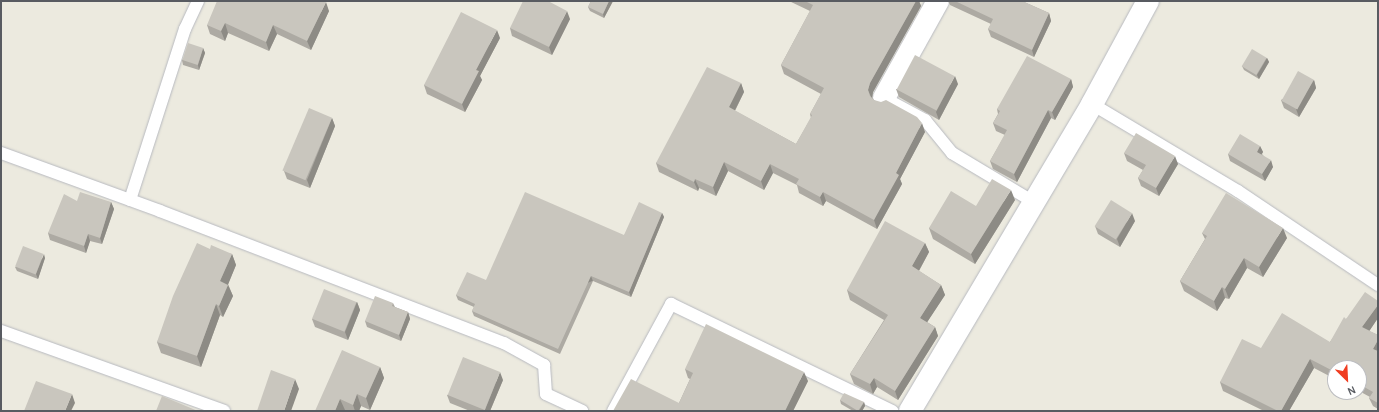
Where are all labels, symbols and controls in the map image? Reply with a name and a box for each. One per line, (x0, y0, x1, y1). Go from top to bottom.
north arrow (1327, 360, 1367, 400)
text: N (1345, 383, 1358, 398)

